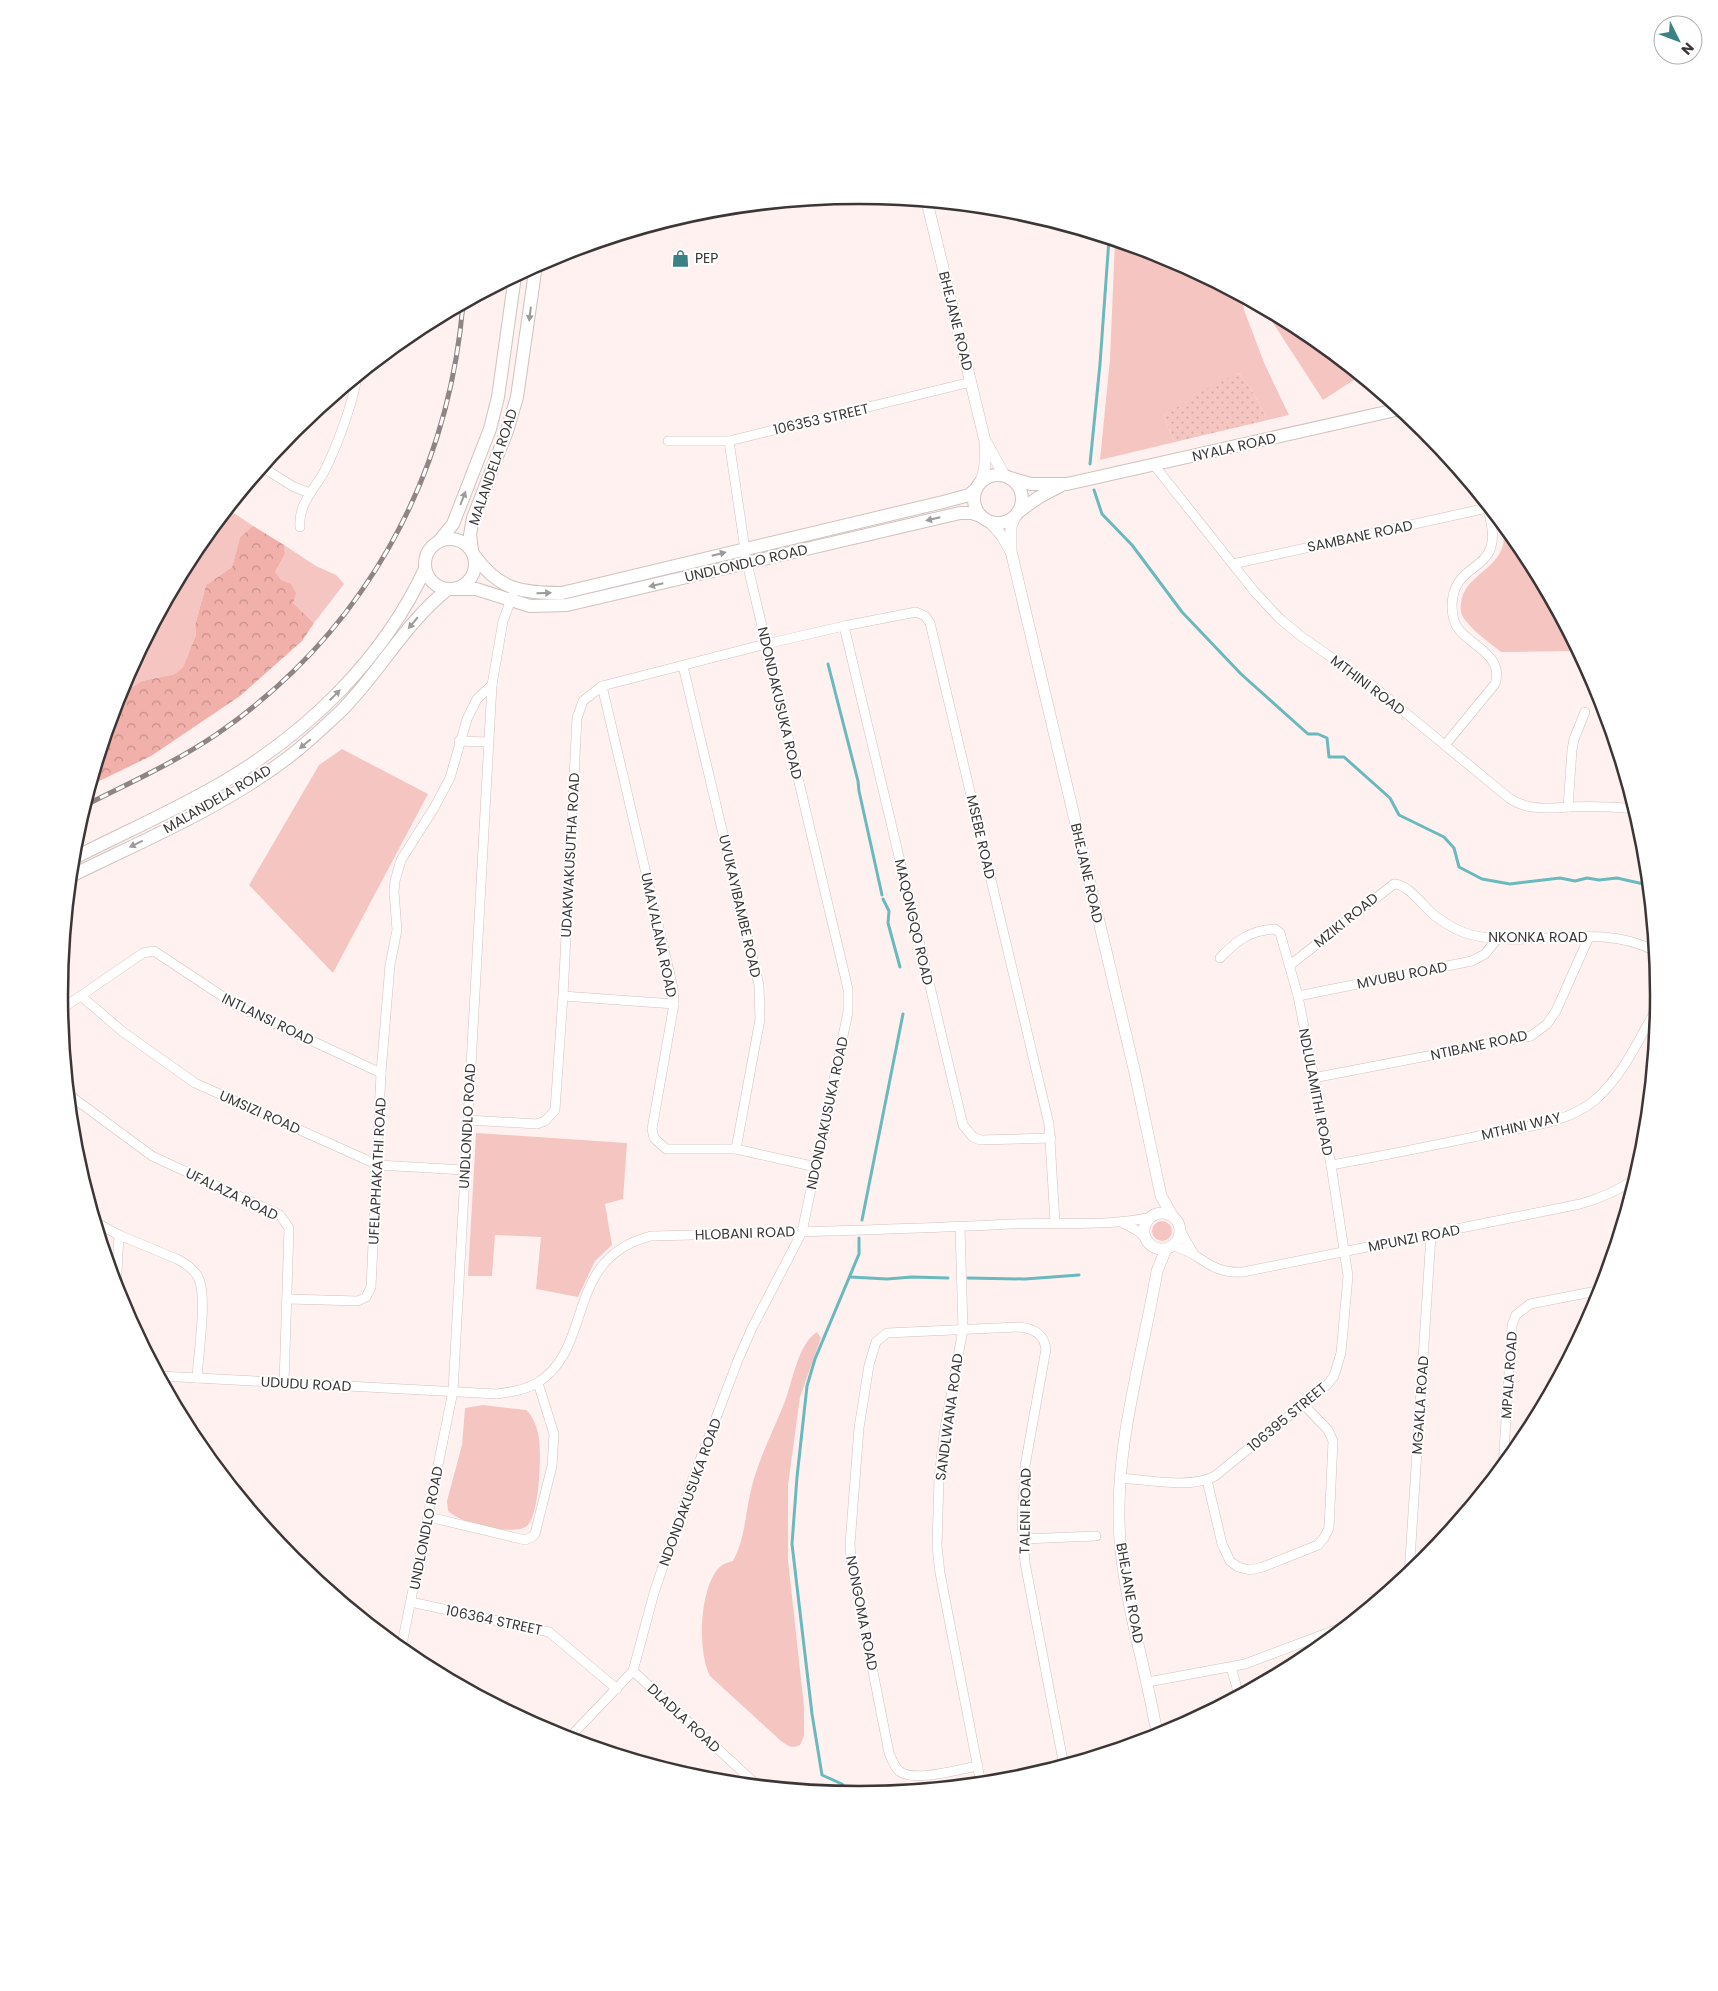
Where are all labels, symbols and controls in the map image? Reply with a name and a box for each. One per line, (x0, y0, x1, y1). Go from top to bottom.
north arrow (1653, 15, 1703, 65)
text: N (1677, 38, 1699, 59)
shop icon: PEP (671, 248, 691, 268)
place label: PEP (695, 248, 718, 268)
street label: BHEJANE ROAD (934, 269, 978, 373)
one-way arrow (525, 306, 533, 322)
street label: 106353 STREET (771, 398, 871, 440)
street label: MALANDELA ROAD (464, 406, 522, 528)
street label: NYALA ROAD (1190, 428, 1278, 466)
one-way arrow (460, 491, 467, 506)
one-way arrow (926, 515, 941, 523)
street label: SAMBANE ROAD (1305, 515, 1415, 557)
street label: UNDLONDLO ROAD (683, 539, 810, 587)
one-way arrow (712, 550, 727, 558)
one-way arrow (647, 581, 663, 589)
one-way arrow (536, 589, 552, 597)
one-way arrow (408, 617, 419, 629)
street label: NDONDAKUSUKA ROAD (753, 625, 807, 781)
street label: MTHINI ROAD (1327, 650, 1409, 720)
one-way arrow (329, 689, 341, 701)
one-way arrow (299, 738, 312, 749)
street label: MALANDELA ROAD (159, 760, 275, 838)
street label: UDAKWAKUSUTHA ROAD (556, 772, 584, 938)
street label: MSEBE ROAD (962, 793, 1000, 881)
street label: BHEJANE ROAD (1066, 821, 1108, 925)
street label: UVUKAYIBAMBE ROAD (714, 833, 766, 980)
one-way arrow (128, 840, 143, 848)
street label: MAQONGQO ROAD (890, 857, 938, 987)
street label: UMAVALANA ROAD (636, 871, 682, 999)
street label: MZIKI ROAD (1310, 888, 1382, 952)
street label: NKONKA ROAD (1488, 927, 1588, 947)
street label: MVUBU ROAD (1355, 956, 1449, 994)
street label: INTLANSI ROAD (218, 988, 318, 1050)
street label: NTIBANE ROAD (1429, 1025, 1529, 1065)
street label: NDLULAMITHI ROAD (1294, 1027, 1338, 1158)
street label: NDONDAKUSUKA ROAD (801, 1035, 853, 1191)
street label: UNDLONDLO ROAD (454, 1063, 480, 1189)
street label: UMSIZI ROAD (216, 1085, 304, 1139)
street label: UFELAPHAKATHI ROAD (363, 1097, 391, 1245)
street label: MTHINI WAY (1479, 1107, 1563, 1145)
street label: UFALAZA ROAD (182, 1163, 282, 1225)
street label: MPUNZI ROAD (1366, 1219, 1462, 1257)
street label: HLOBANI ROAD (694, 1221, 796, 1245)
street label: MPALA ROAD (1496, 1330, 1522, 1419)
street label: SANDLWANA ROAD (930, 1352, 968, 1482)
street label: MGAKLA ROAD (1407, 1355, 1433, 1455)
street label: UDUDU ROAD (260, 1372, 352, 1396)
street label: 106395 STREET (1243, 1378, 1331, 1456)
street label: NDONDAKUSUKA ROAD (654, 1415, 726, 1569)
street label: UNDLONDLO ROAD (404, 1464, 448, 1592)
street label: TALENI ROAD (1014, 1468, 1036, 1554)
street label: BHEJANE ROAD (1111, 1541, 1149, 1645)
street label: NONGOMA ROAD (841, 1554, 883, 1672)
street label: 106364 STREET (444, 1600, 544, 1640)
street label: DLADLA ROAD (643, 1679, 725, 1757)

